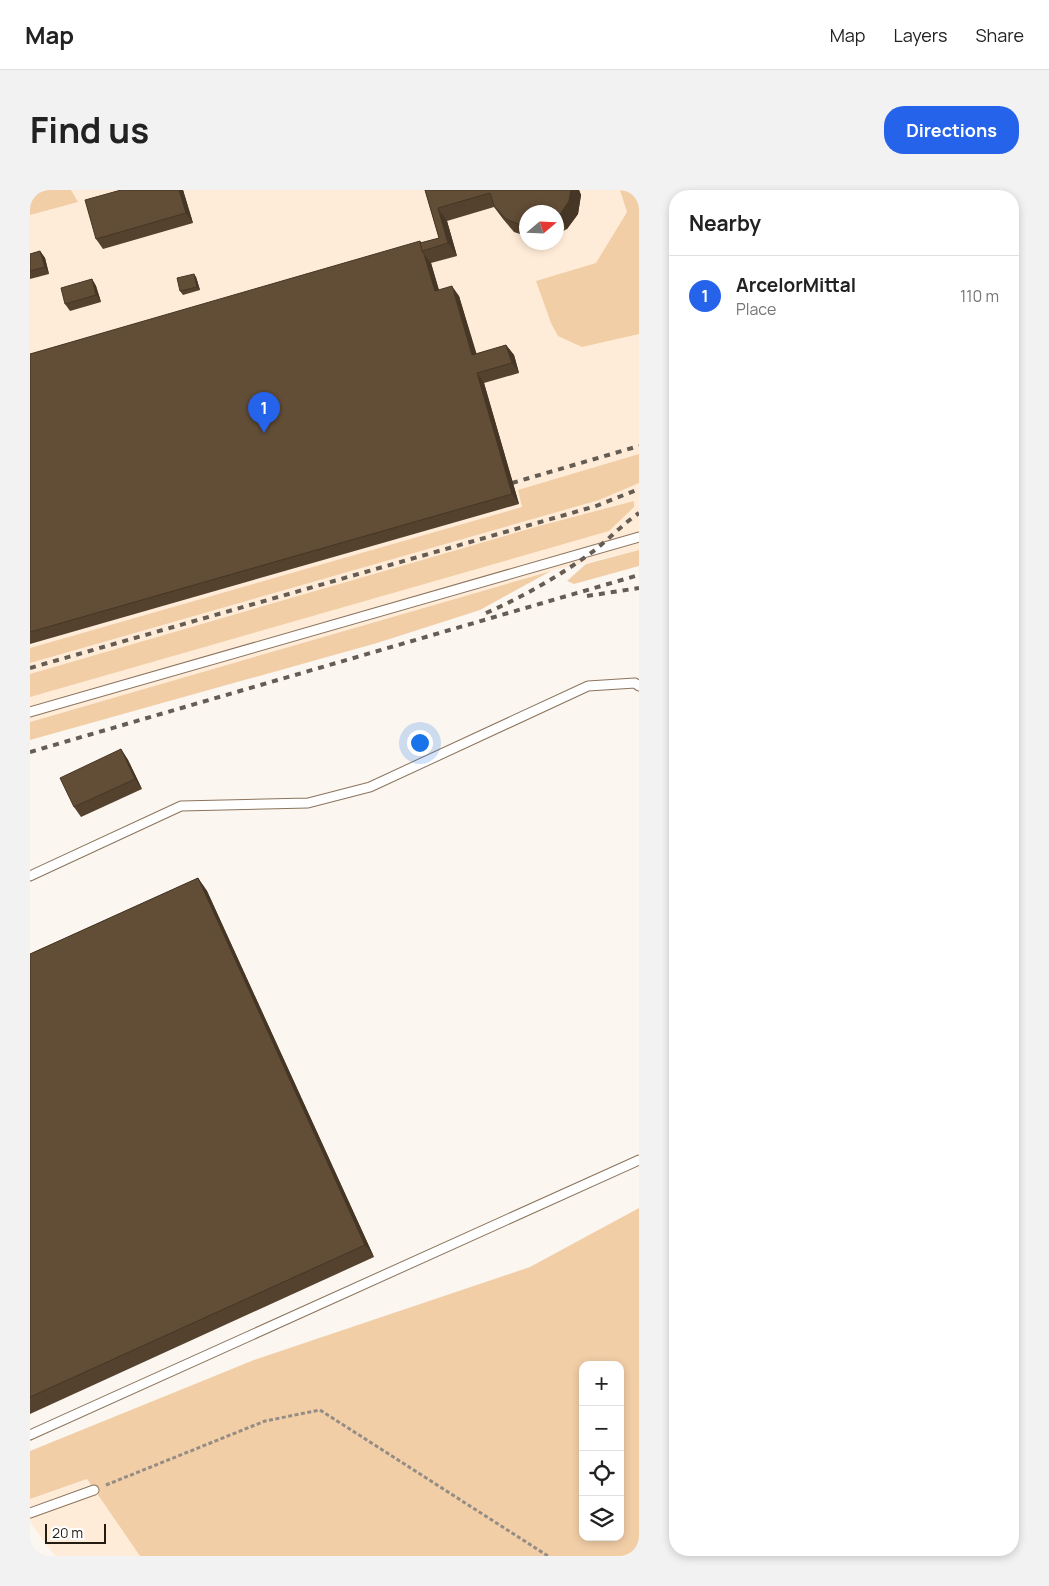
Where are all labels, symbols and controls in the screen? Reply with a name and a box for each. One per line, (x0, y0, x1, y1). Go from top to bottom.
text: Map (25, 18, 74, 51)
text: Map (830, 23, 865, 47)
text: Layers (893, 23, 947, 47)
text: Share (975, 23, 1024, 47)
text: Find us (30, 106, 149, 154)
button: Directions (884, 106, 1019, 154)
north arrow (519, 205, 564, 250)
text: Nearby (689, 209, 761, 237)
text: ArcelorMittal (736, 272, 856, 298)
text: 1 (701, 285, 709, 307)
text: 110 m (960, 285, 999, 307)
text: Place (736, 298, 776, 320)
pin: 1 (248, 392, 280, 433)
your location (407, 730, 433, 756)
map controls (579, 1361, 624, 1541)
button: + (579, 1361, 624, 1406)
button: − (579, 1406, 624, 1451)
button: locate (579, 1451, 624, 1496)
button: layers (579, 1496, 624, 1541)
scale bar (45, 1521, 106, 1544)
text: 20 m (52, 1523, 83, 1542)

